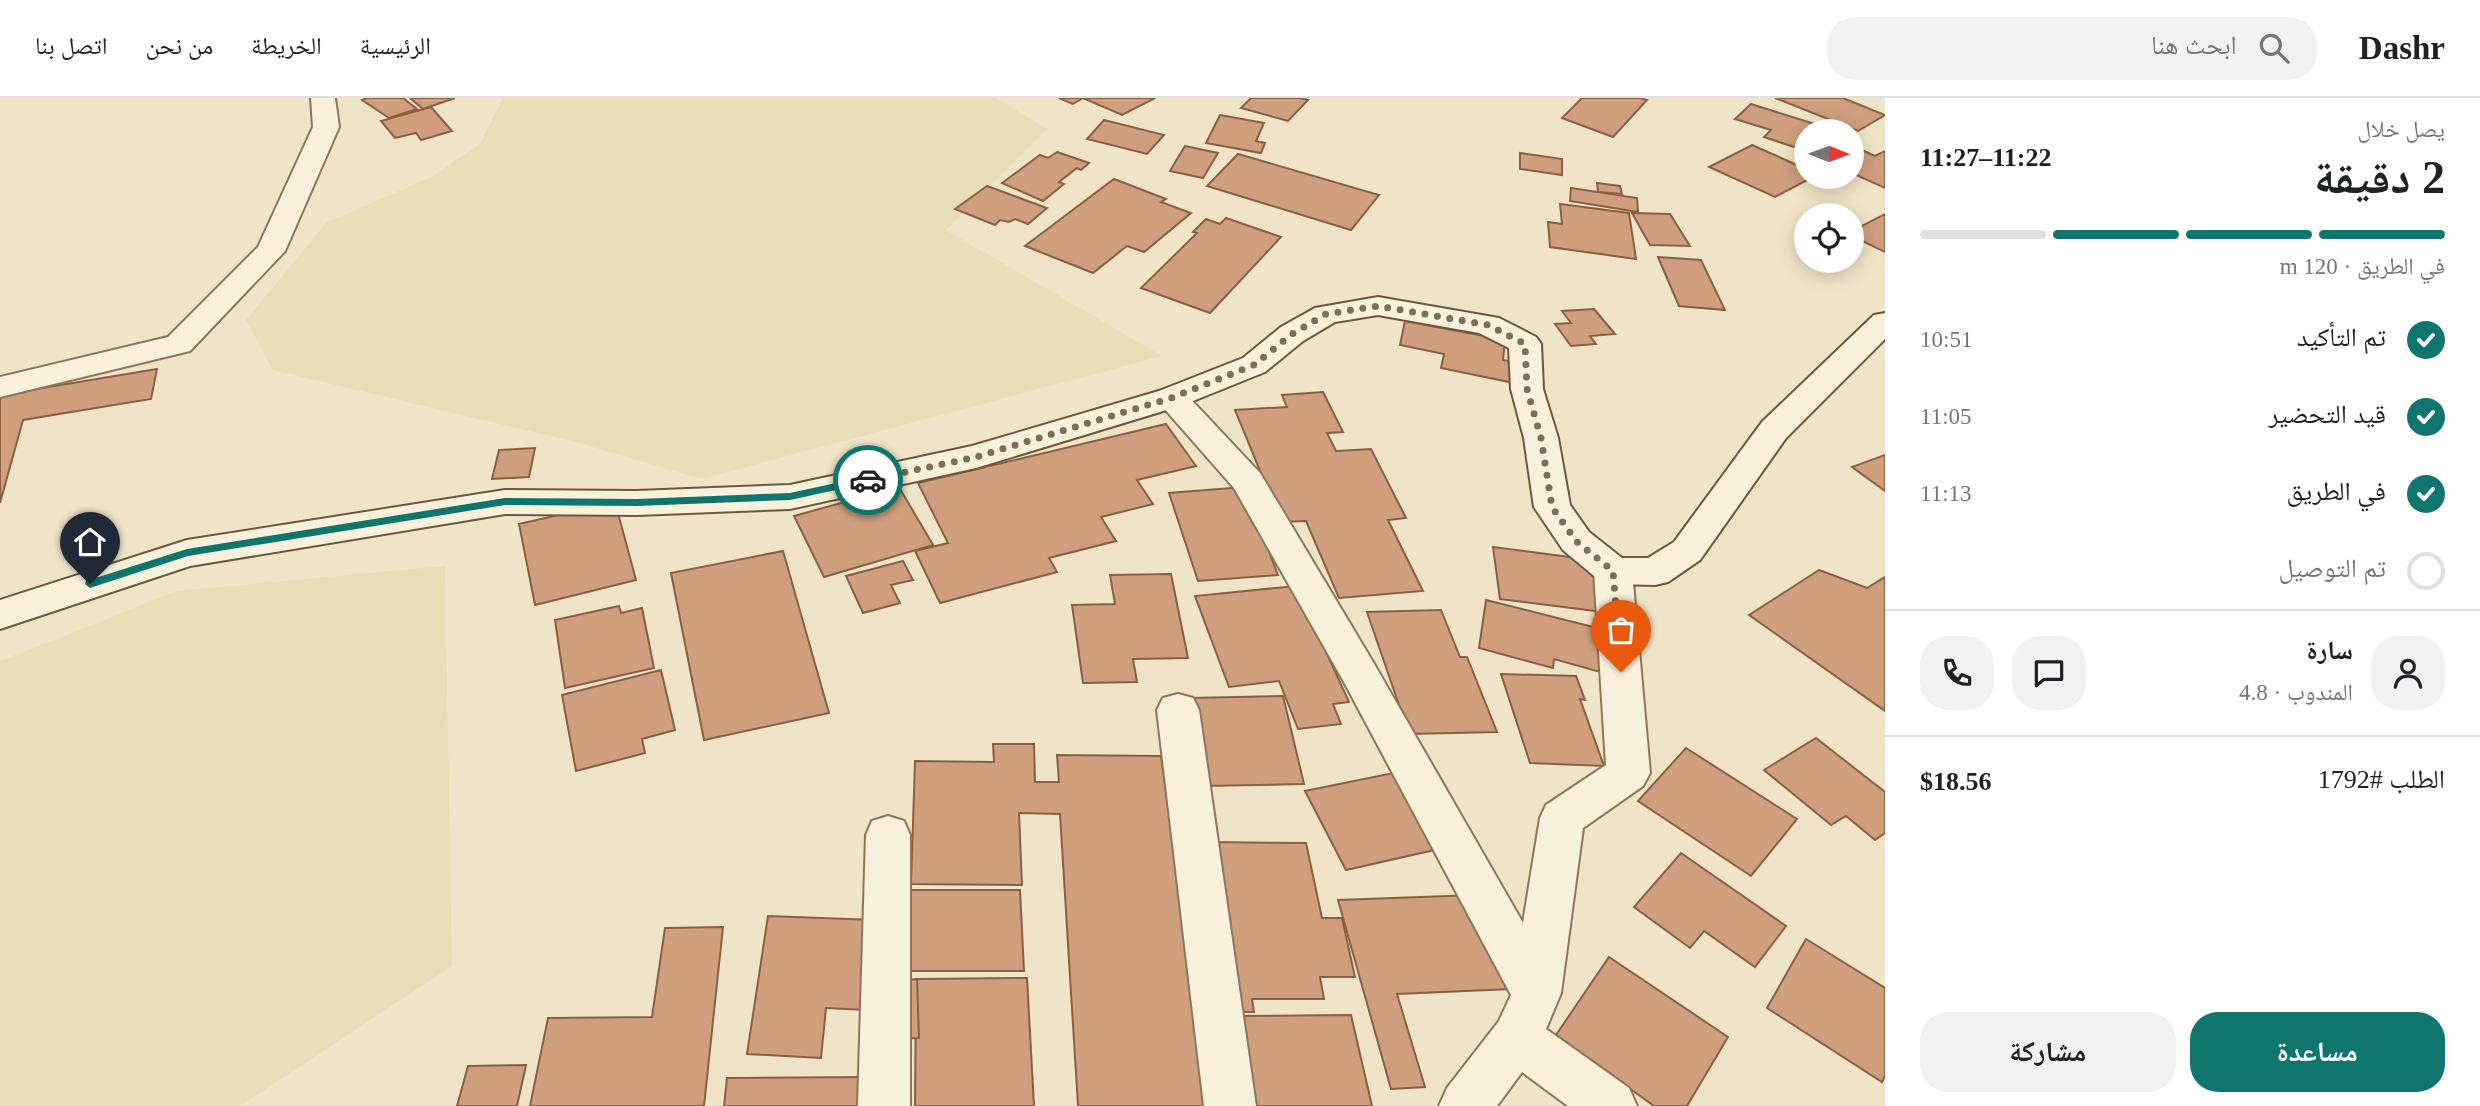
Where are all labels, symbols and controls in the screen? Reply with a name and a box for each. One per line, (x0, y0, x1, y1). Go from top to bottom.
search box (1827, 17, 2317, 80)
icon: search (2255, 29, 2293, 67)
text: Dashr (2359, 30, 2445, 66)
text: ابحث هنا (2151, 31, 2237, 60)
text: اتصل بنا (35, 33, 107, 59)
text: من نحن (145, 33, 213, 59)
text: الخريطة (251, 33, 322, 59)
text: الرئيسية (360, 33, 431, 59)
text: يصل خلال (2358, 117, 2445, 142)
north arrow (1794, 119, 1864, 189)
map controls (1794, 119, 1864, 273)
text: 11:22–11:27 (1920, 143, 2051, 172)
text: 2 دقيقة (2314, 152, 2445, 203)
button: locate (1794, 203, 1864, 273)
text: في الطريق · 120 m (2280, 254, 2445, 279)
icon: check (2407, 321, 2445, 359)
text: تم التأكيد (2297, 323, 2386, 352)
text: 10:51 (1920, 327, 1972, 352)
icon: check (2407, 398, 2445, 436)
text: قيد التحضير (2268, 400, 2386, 429)
text: 11:05 (1920, 404, 1972, 429)
courier (833, 445, 903, 515)
icon: car (849, 461, 887, 499)
icon: check (2407, 475, 2445, 513)
text: في الطريق (2287, 477, 2386, 506)
text: 11:13 (1920, 481, 1972, 506)
pin (60, 512, 120, 584)
icon: home (71, 523, 109, 561)
text: تم التوصيل (2278, 554, 2386, 583)
pin (1591, 600, 1651, 672)
icon: bag (1602, 611, 1640, 649)
button: phone (1920, 636, 1994, 710)
button: chat (2012, 636, 2086, 710)
text: سارة (2306, 636, 2353, 665)
button: person (2371, 636, 2445, 710)
text: المندوب · 4.8 (2239, 680, 2353, 705)
text: الطلب #1792 (2318, 765, 2445, 794)
text: $18.56 (1920, 767, 1992, 796)
button: مشاركة (1920, 1012, 2176, 1092)
button: مساعدة (2190, 1012, 2445, 1092)

